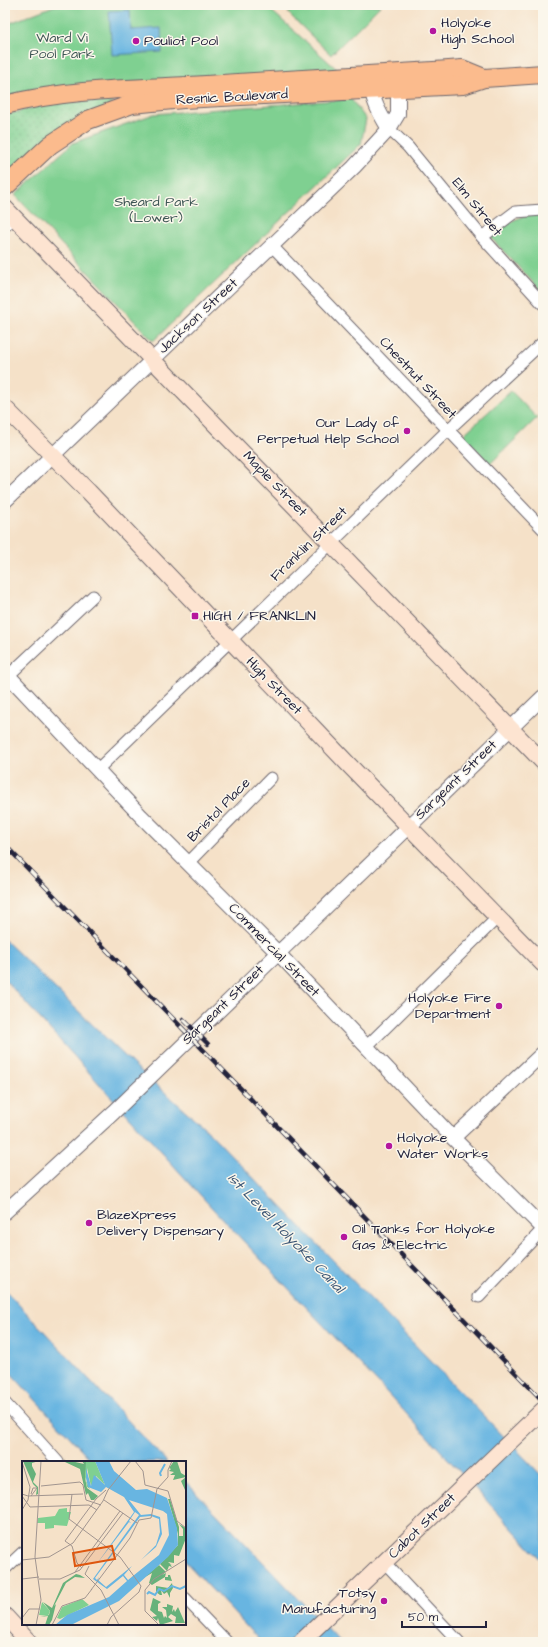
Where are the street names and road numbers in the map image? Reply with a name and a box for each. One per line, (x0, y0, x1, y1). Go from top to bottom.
street label: Resnic Boulevard (175, 84, 289, 110)
street label: Elm Street (447, 173, 507, 241)
street label: Jackson Street (154, 273, 243, 358)
street label: Chestnut Street (375, 333, 462, 424)
street label: Maple Street (238, 446, 312, 522)
street label: Franklin Street (266, 502, 352, 586)
street label: High Street (241, 653, 307, 720)
street label: Sargeant Street (410, 735, 502, 824)
street label: Bristol Place (183, 773, 255, 847)
street label: Commercial Street (224, 898, 324, 1002)
street label: Sargeant Street (177, 960, 269, 1049)
street label: Cabot Street (384, 1488, 461, 1563)

